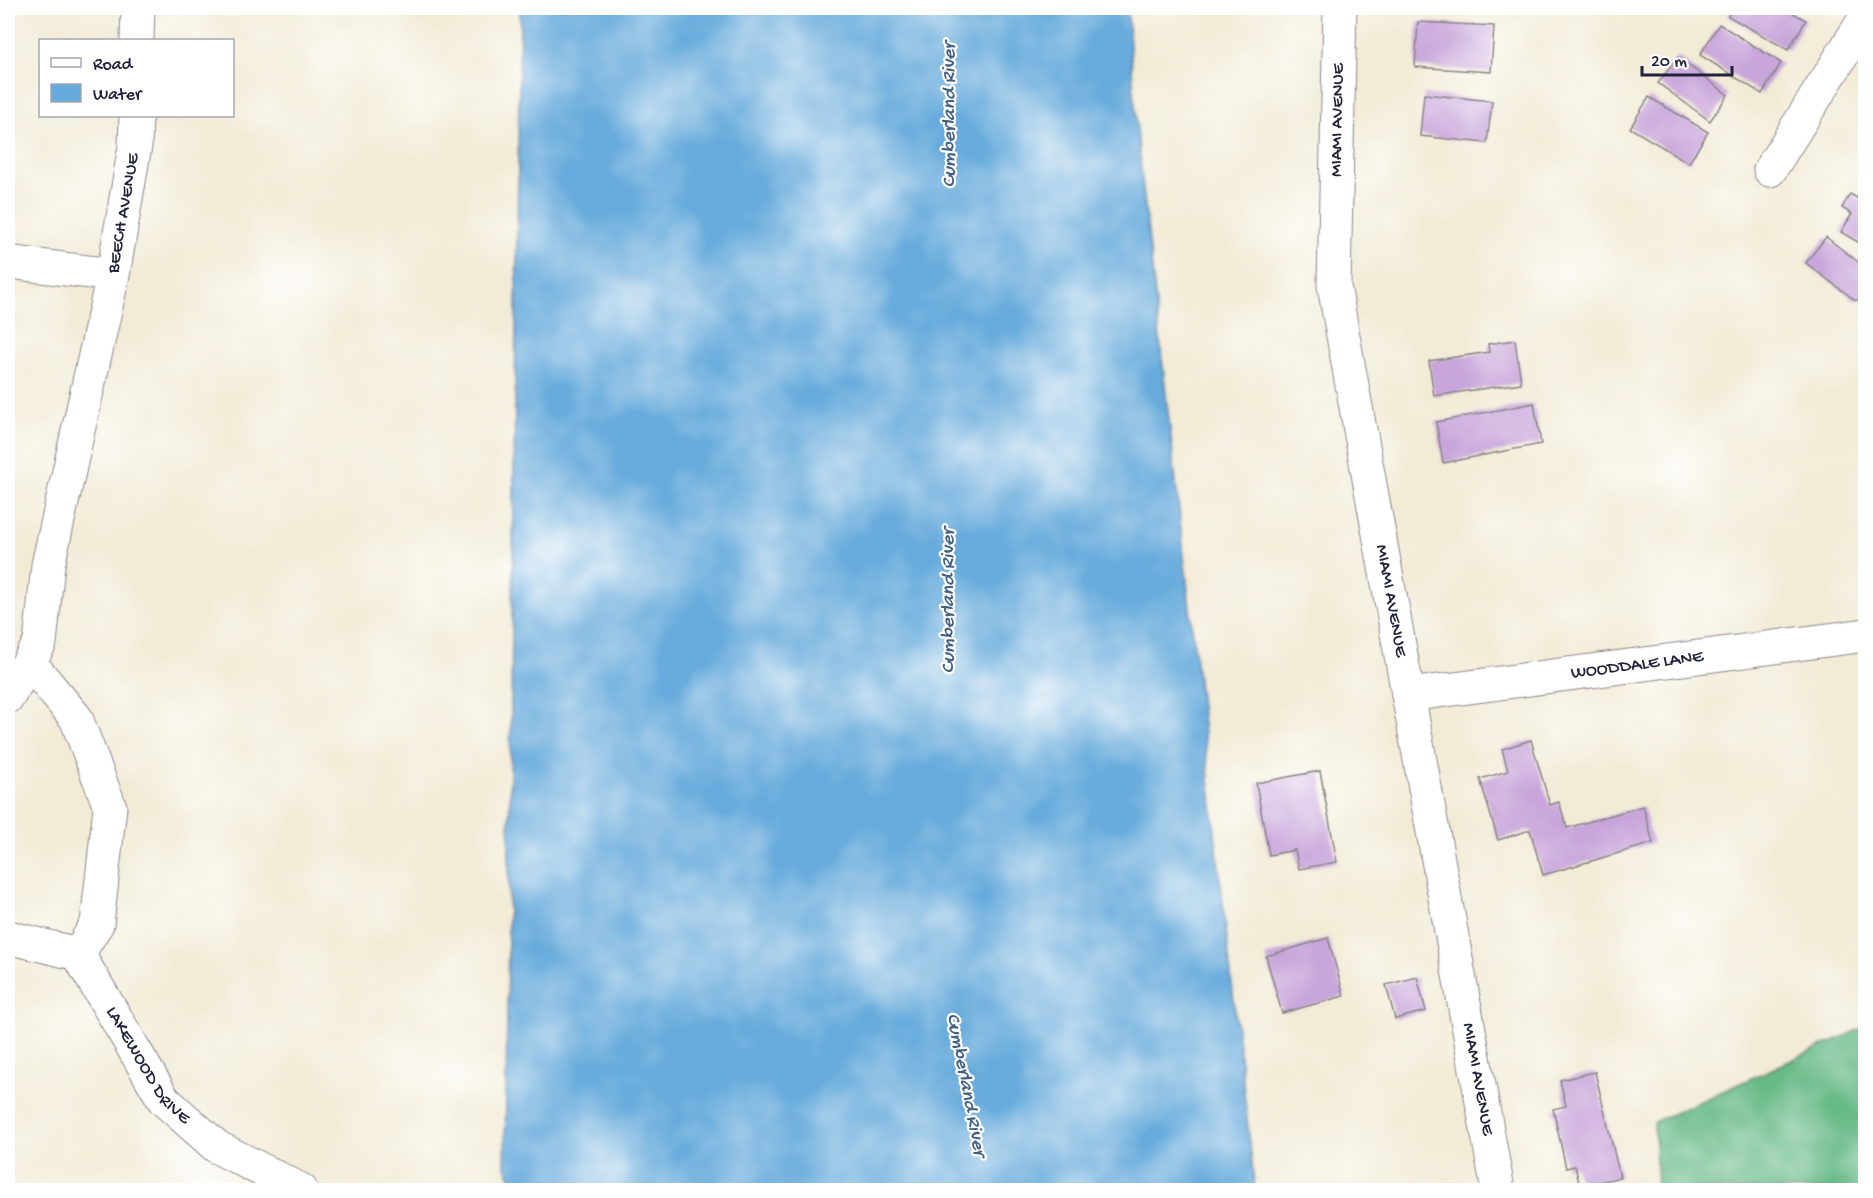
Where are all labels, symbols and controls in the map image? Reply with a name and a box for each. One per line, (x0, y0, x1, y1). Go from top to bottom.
legend (39, 39, 234, 117)
water label: Cumberland River (939, 39, 962, 187)
scale bar (1642, 39, 1732, 77)
text: 20 m (1651, 52, 1687, 73)
text: Road (93, 55, 134, 76)
street label: MIAMI AVENUE (1327, 62, 1350, 177)
text: Water (93, 85, 143, 106)
street label: BEECH AVENUE (103, 151, 144, 276)
water label: Cumberland River (938, 525, 961, 673)
street label: MIAMI AVENUE (1371, 543, 1412, 659)
street label: WOODDALE LANE (1570, 646, 1705, 684)
street label: LAKEWOOD DRIVE (101, 1003, 195, 1129)
water label: Cumberland River (940, 1012, 991, 1162)
street label: MIAMI AVENUE (1457, 1021, 1498, 1138)

